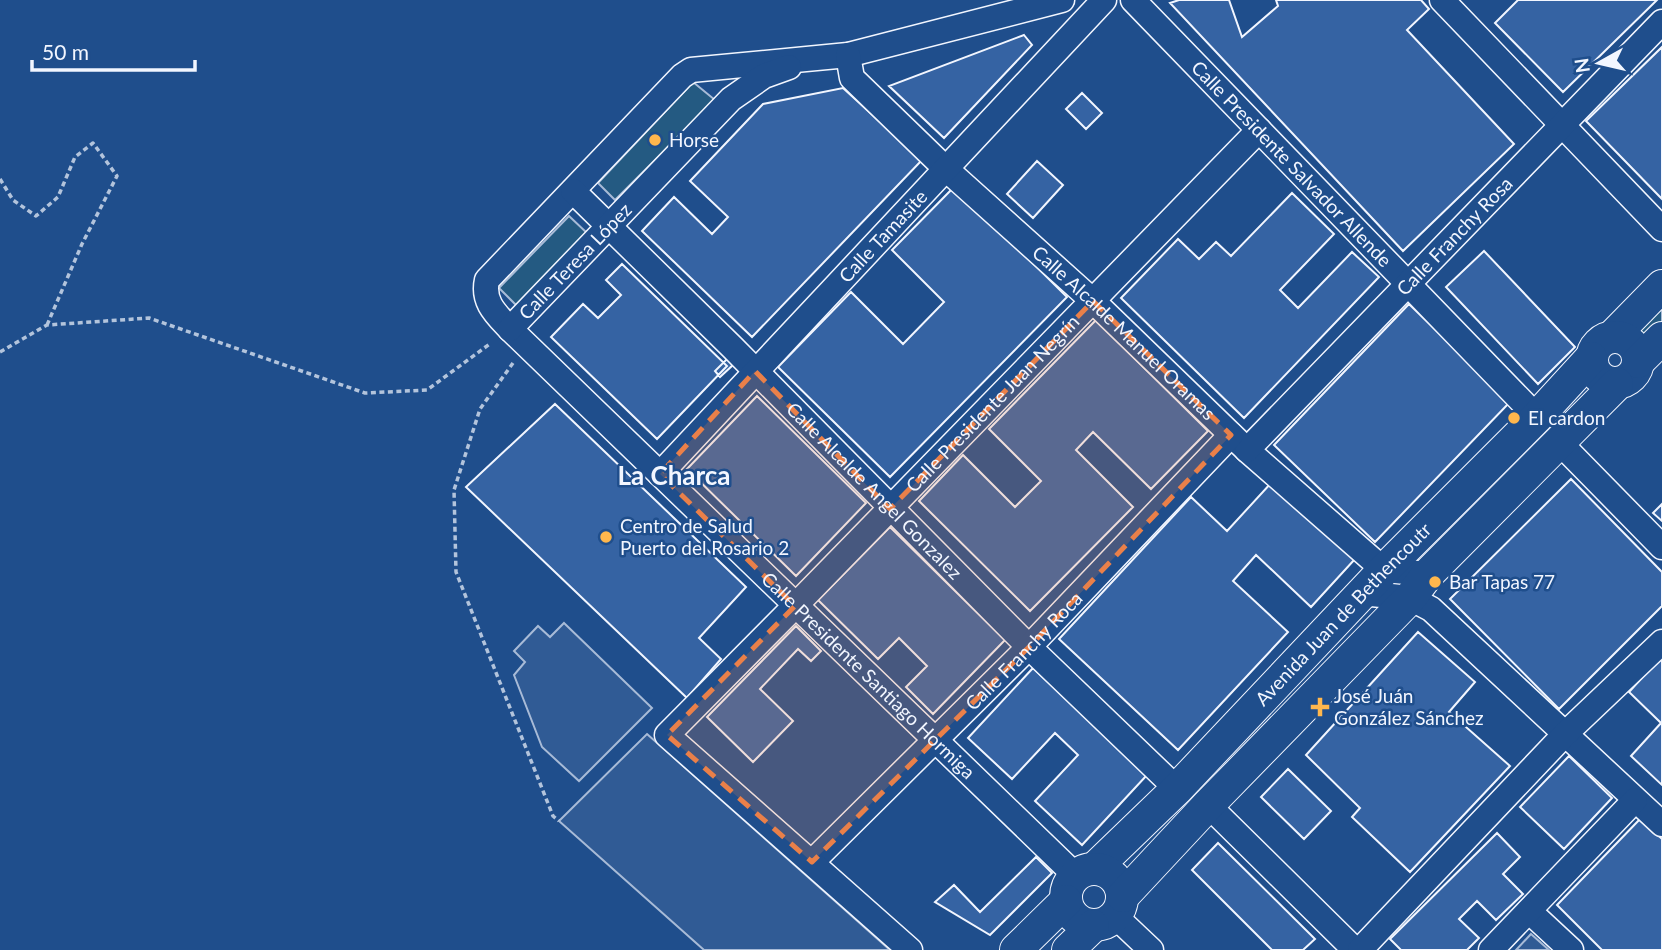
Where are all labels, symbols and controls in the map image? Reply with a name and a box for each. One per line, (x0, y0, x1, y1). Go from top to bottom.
scale bar (32, 28, 194, 72)
north arrow (1564, 28, 1634, 98)
text: 50 m (42, 39, 89, 64)
street label: Calle Presidente Salvador Allende (1187, 56, 1397, 271)
text: N (1569, 57, 1594, 74)
place label: Horse (669, 128, 719, 151)
marker: Horse (647, 132, 663, 148)
street label: Calle Franchy Rosa (1391, 172, 1517, 300)
street label: Calle Tamasite (834, 185, 931, 287)
street label: Calle Teresa López (514, 198, 636, 324)
street label: Calle Alcalde Manuel Oramas (1028, 240, 1221, 424)
street label: Calle Presidente Juan Negrín (901, 310, 1084, 497)
street label: Calle Alcalde Angel Gonzalez (782, 397, 967, 584)
place label: El cardon (1528, 406, 1605, 429)
marker: El cardon (1506, 410, 1522, 426)
district label: La Charca (617, 459, 731, 491)
place label: Centro de Salud Puerto del Rosario 2 (620, 514, 789, 559)
street label: Avenida Juan de Bethencoutr (1250, 518, 1436, 710)
marker: Centro de Salud Puerto del Rosario 2 (598, 529, 614, 545)
street label: Calle Presidente Santiago Hormiga (757, 567, 980, 783)
place label: Bar Tapas 77 (1449, 570, 1555, 593)
marker: Bar Tapas 77 (1427, 574, 1443, 590)
street label: Calle Franchy Roca (960, 587, 1087, 715)
place label: José Juán González Sánchez (1334, 684, 1484, 729)
marker: José Juán González Sánchez (1312, 699, 1328, 715)

